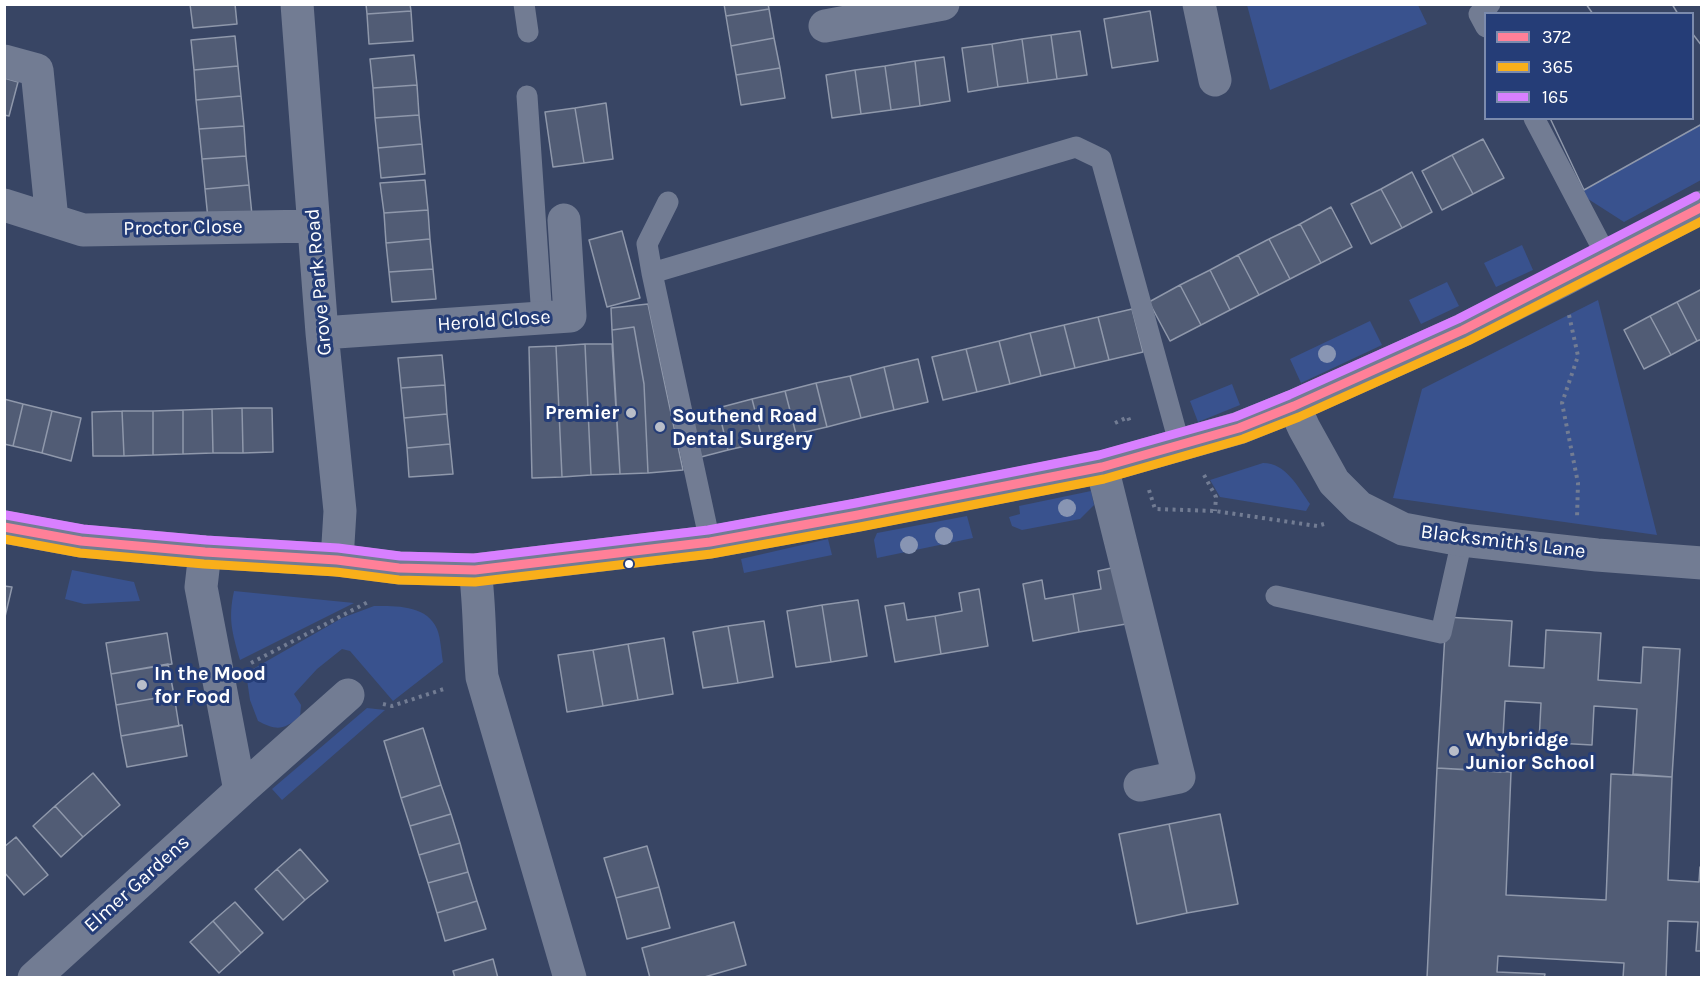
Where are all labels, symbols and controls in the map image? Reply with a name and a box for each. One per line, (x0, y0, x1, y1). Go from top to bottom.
legend (1484, 12, 1694, 120)
text: 372 (1542, 26, 1572, 48)
text: 365 (1542, 56, 1573, 78)
text: 165 (1542, 86, 1568, 108)
street label: Grove Park Road (301, 207, 337, 357)
street label: Proctor Close (123, 215, 243, 241)
street label: Herold Close (437, 305, 551, 337)
place label: Premier (545, 401, 619, 425)
place label: Southend Road Dental Surgery (672, 404, 818, 451)
marker: Premier (624, 406, 638, 420)
marker: Southend Road Dental Surgery (653, 420, 667, 434)
street label: Blacksmith's Lane (1419, 520, 1587, 564)
unlabelled marker (623, 558, 635, 570)
place label: In the Mood for Food (154, 662, 266, 709)
marker: In the Mood for Food (135, 678, 149, 692)
place label: Whybridge Junior School (1466, 728, 1595, 775)
marker: Whybridge Junior School (1447, 744, 1461, 758)
street label: Elmer Gardens (79, 830, 195, 938)

